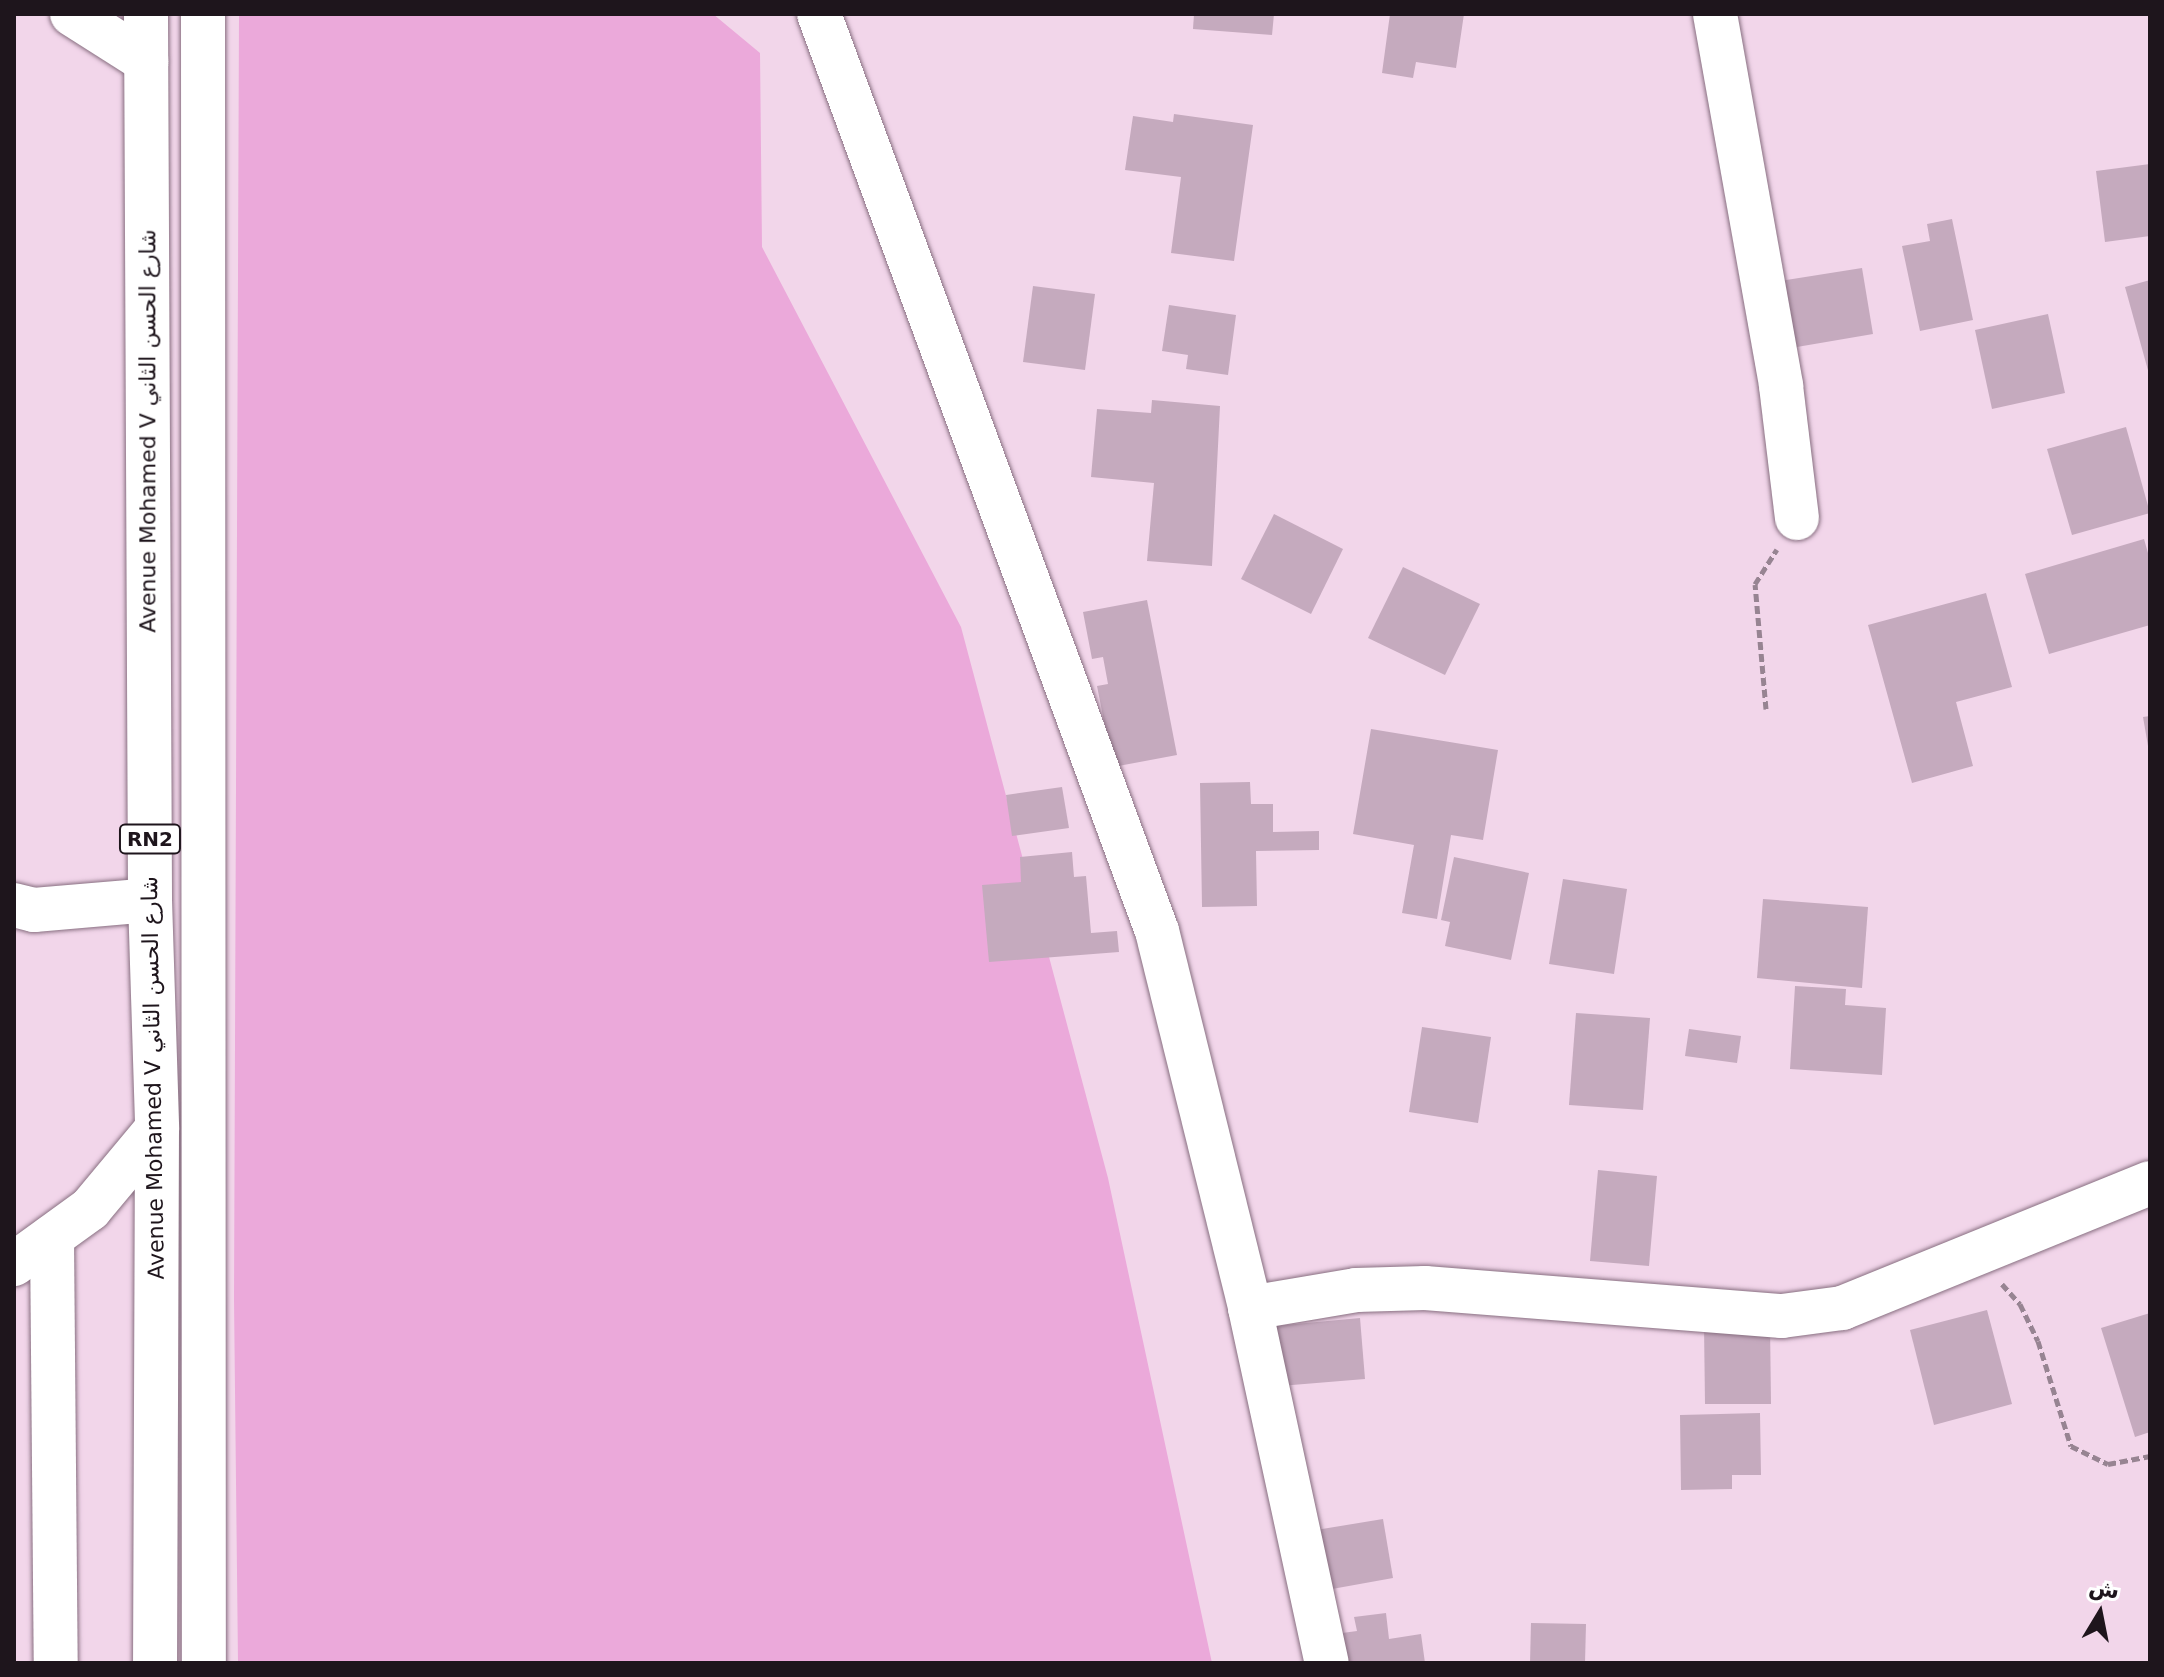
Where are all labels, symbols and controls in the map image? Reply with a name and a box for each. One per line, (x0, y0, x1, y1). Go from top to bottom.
street label: Avenue Mohamed V شارع الحسن الثاني (135, 229, 161, 633)
road number: RN2 (118, 823, 182, 855)
street label: Avenue Mohamed V شارع الحسن الثاني (136, 876, 170, 1280)
north arrow (2060, 1573, 2140, 1653)
text: ش (2087, 1574, 2121, 1604)

